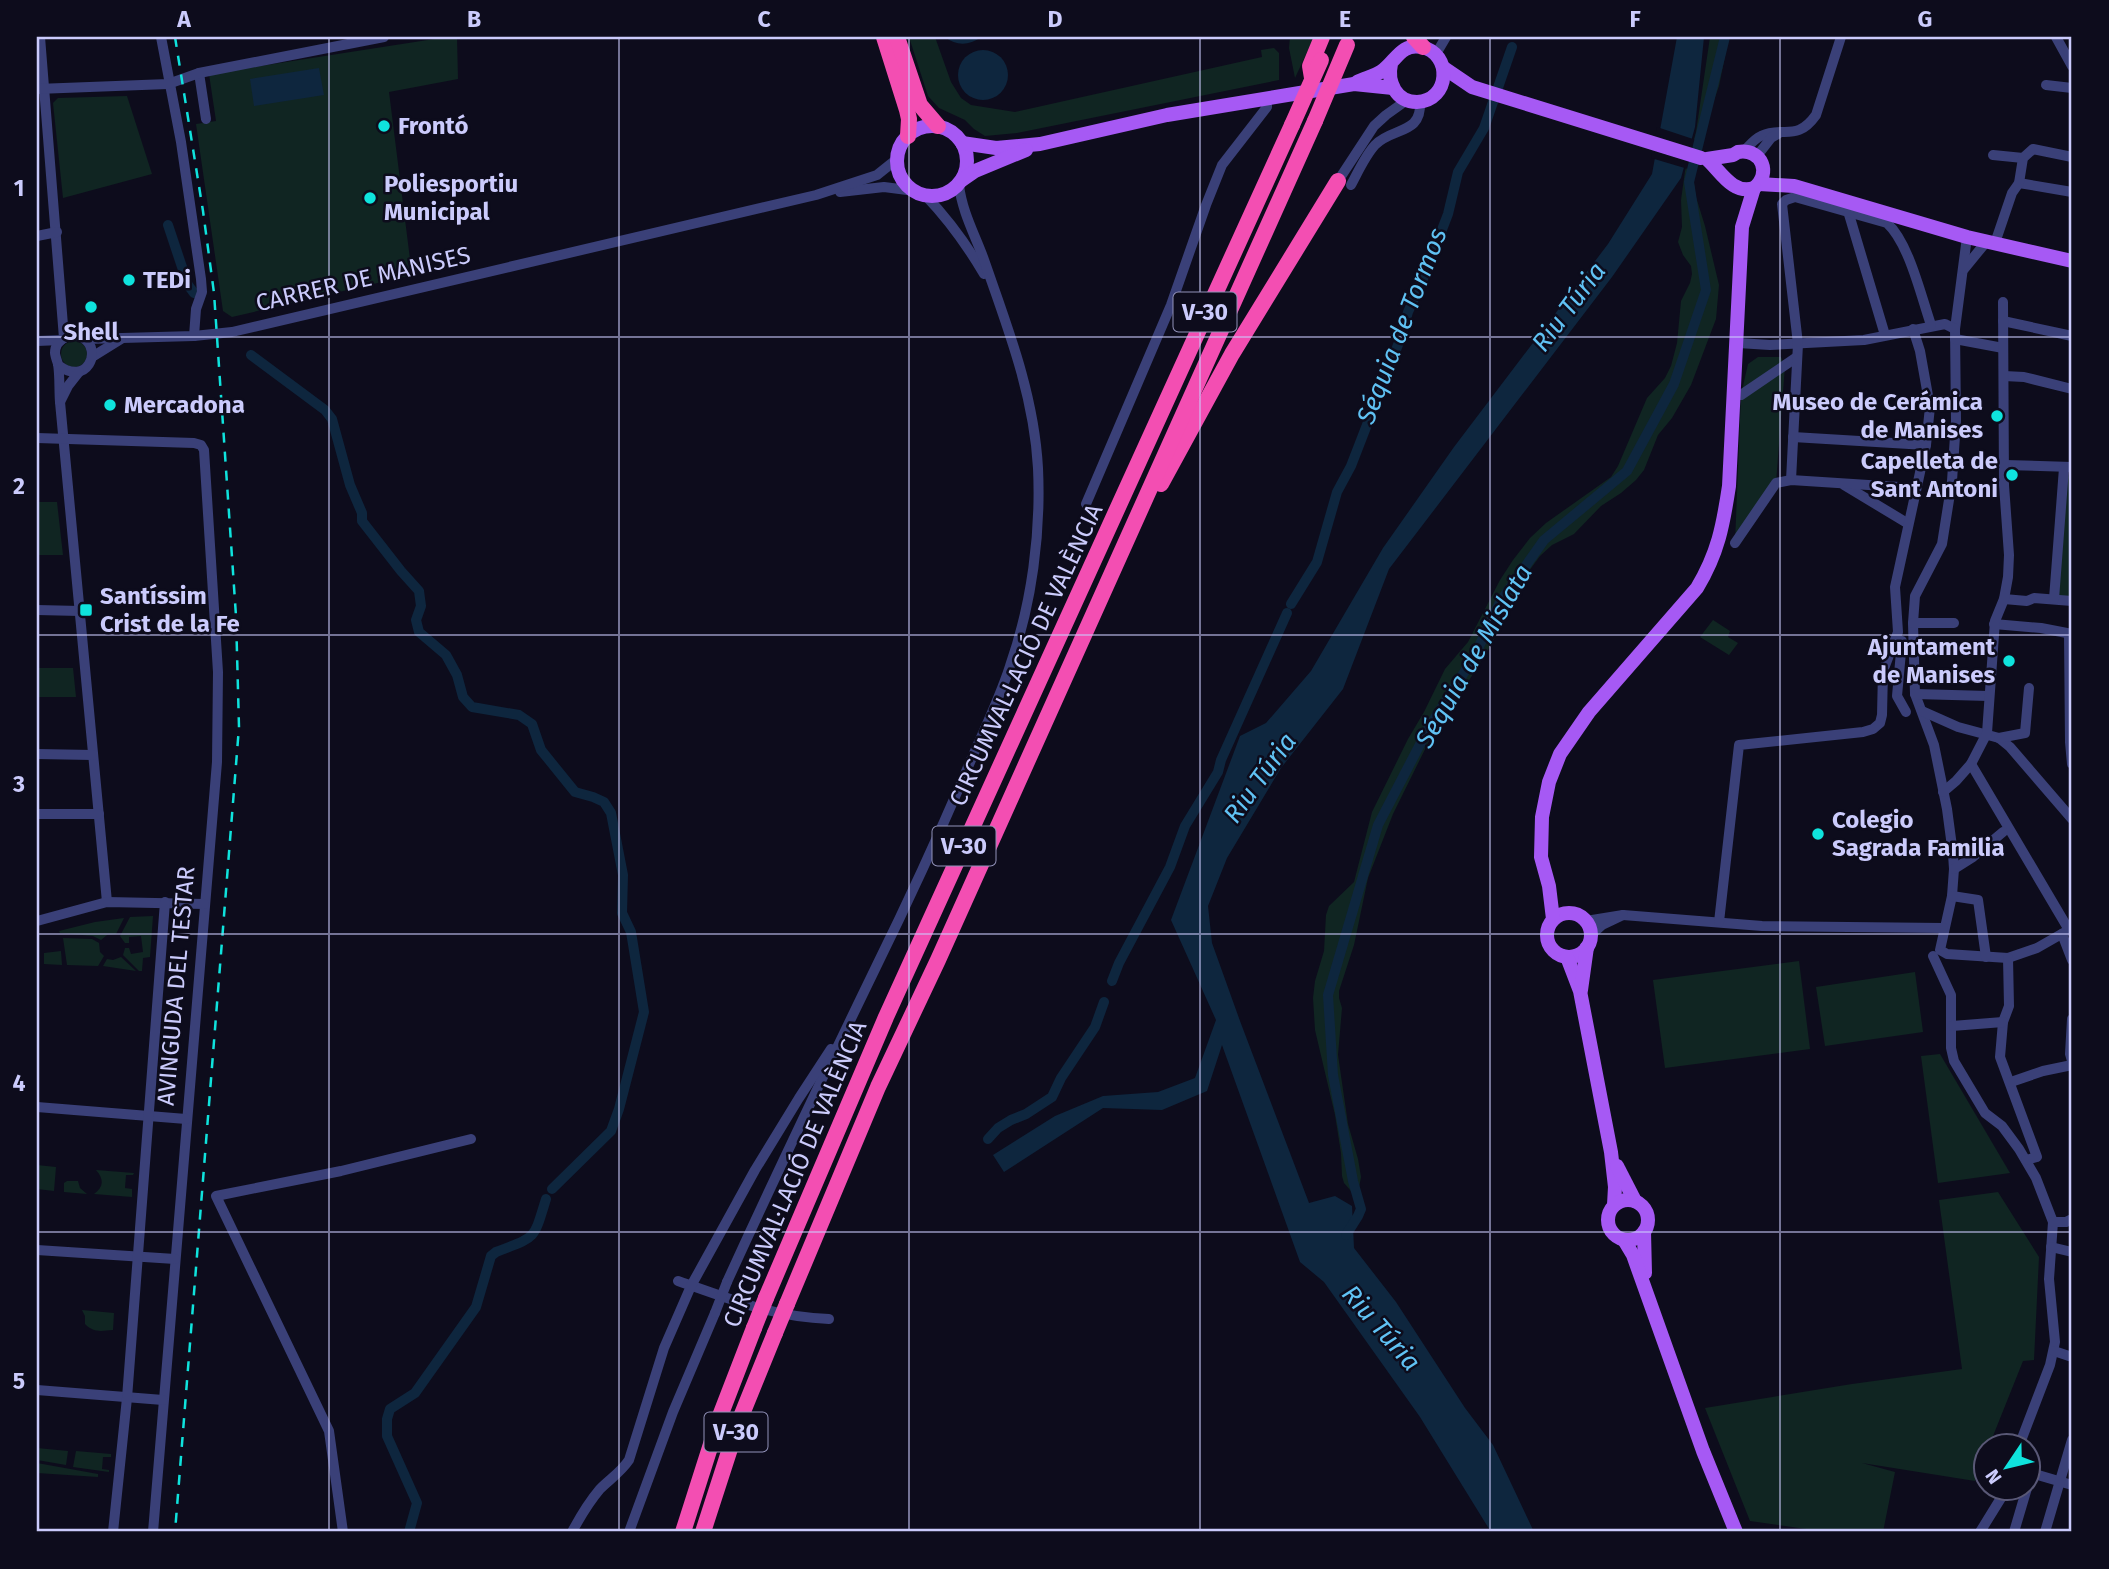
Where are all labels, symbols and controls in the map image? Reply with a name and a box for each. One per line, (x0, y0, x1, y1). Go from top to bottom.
text: A (176, 5, 191, 33)
text: B (467, 5, 481, 33)
text: C (757, 5, 771, 33)
text: D (1048, 5, 1063, 33)
text: E (1339, 5, 1351, 33)
text: F (1629, 5, 1641, 33)
text: G (1918, 5, 1932, 33)
place label: Frontó (398, 112, 468, 140)
marker: Frontó (376, 118, 392, 134)
place label: Poliesportiu Municipal (384, 170, 518, 226)
text: 1 (14, 174, 24, 202)
marker: Poliesportiu Municipal (362, 190, 378, 206)
water label: Séquia de Tormos (1350, 224, 1454, 429)
street label: CARRER DE MANISES (253, 241, 473, 317)
water label: Riu Túria (1525, 256, 1613, 358)
place label: TEDi (143, 266, 191, 294)
marker: TEDi (121, 272, 137, 288)
road number: V-30 (1174, 292, 1236, 332)
marker: Shell (83, 299, 99, 315)
place label: Shell (63, 318, 119, 346)
place label: Museo de Cerámica de Manises (1773, 388, 1983, 444)
place label: Mercadona (124, 391, 245, 419)
marker: Mercadona (102, 397, 118, 413)
marker: Museo de Cerámica de Manises (1989, 408, 2005, 424)
place label: Capelleta de Sant Antoni (1861, 447, 1998, 503)
marker: Capelleta de Sant Antoni (2004, 467, 2020, 483)
text: 2 (13, 472, 25, 500)
street label: CIRCUMVAL·LACIÓ DE VALÈNCIA (943, 499, 1109, 811)
water label: Séquia de Mislata (1408, 559, 1539, 754)
place label: Santíssim Crist de la Fe (100, 582, 240, 638)
marker: Santíssim Crist de la Fe (78, 602, 94, 618)
place label: Ajuntament de Manises (1867, 633, 1996, 689)
marker: Ajuntament de Manises (2001, 653, 2017, 669)
water label: Riu Túria (1217, 727, 1303, 829)
text: 3 (12, 770, 25, 798)
place label: Colegio Sagrada Familia (1832, 806, 2005, 862)
road number: V-30 (932, 826, 996, 866)
marker: Colegio Sagrada Familia (1810, 826, 1826, 842)
street label: AVINGUDA DEL TESTAR (152, 865, 200, 1107)
street label: CIRCUMVAL·LACIÓ DE VALÈNCIA (717, 1016, 873, 1332)
text: 4 (13, 1069, 26, 1097)
water label: Riu Túria (1335, 1279, 1427, 1377)
text: 5 (13, 1367, 25, 1395)
road number: V-30 (704, 1413, 768, 1452)
north arrow (1972, 1432, 2042, 1502)
text: N (1980, 1465, 2007, 1488)

